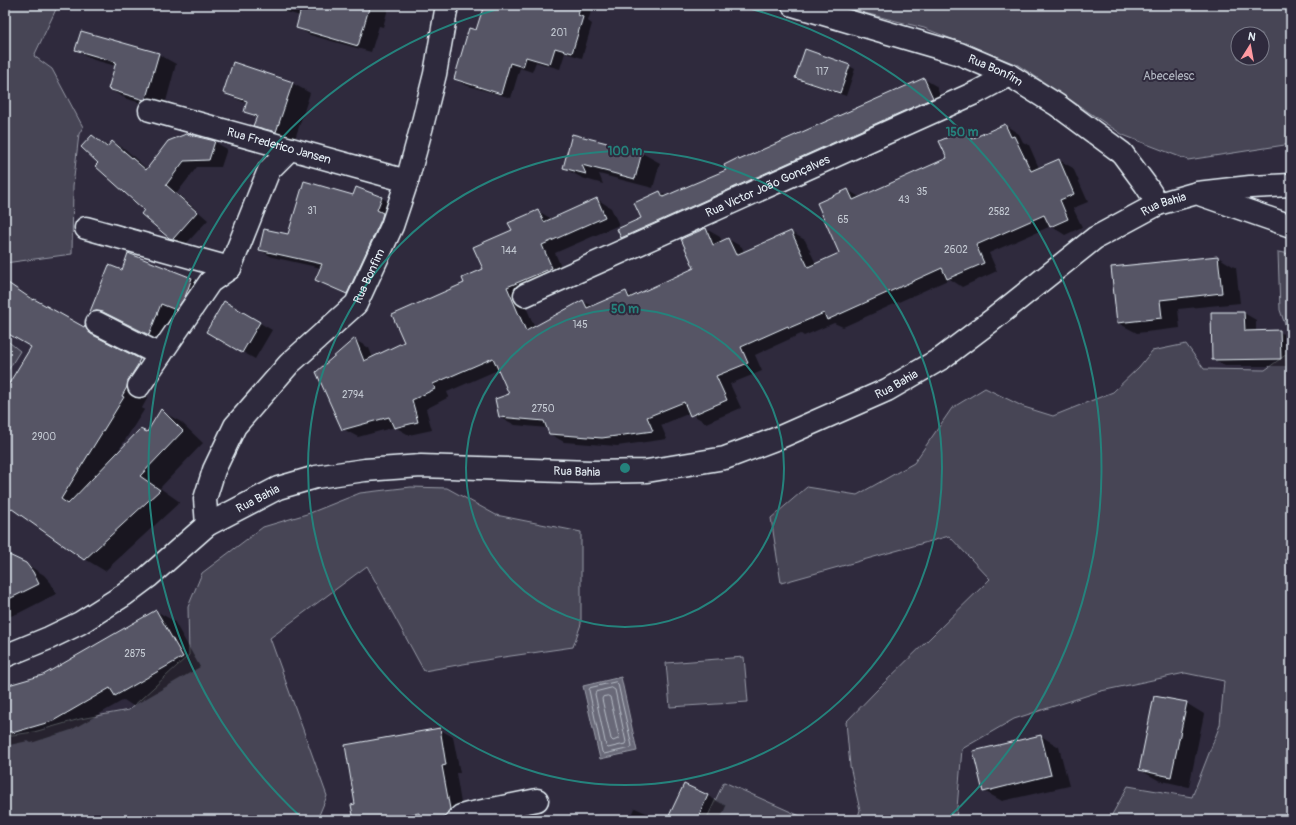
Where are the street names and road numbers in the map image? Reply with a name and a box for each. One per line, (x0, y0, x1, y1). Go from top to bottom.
street label: Rua Bonfim (966, 51, 1026, 90)
street label: Rua Frederico Jansen (225, 125, 333, 168)
street label: Rua Victor João Gonçalves (703, 152, 833, 221)
street label: Rua Bahia (1139, 189, 1188, 220)
street label: Rua Bonfim (350, 246, 389, 306)
street label: Rua Bahia (873, 366, 921, 402)
street label: Rua Bahia (553, 464, 601, 480)
street label: Rua Bahia (234, 481, 283, 517)

